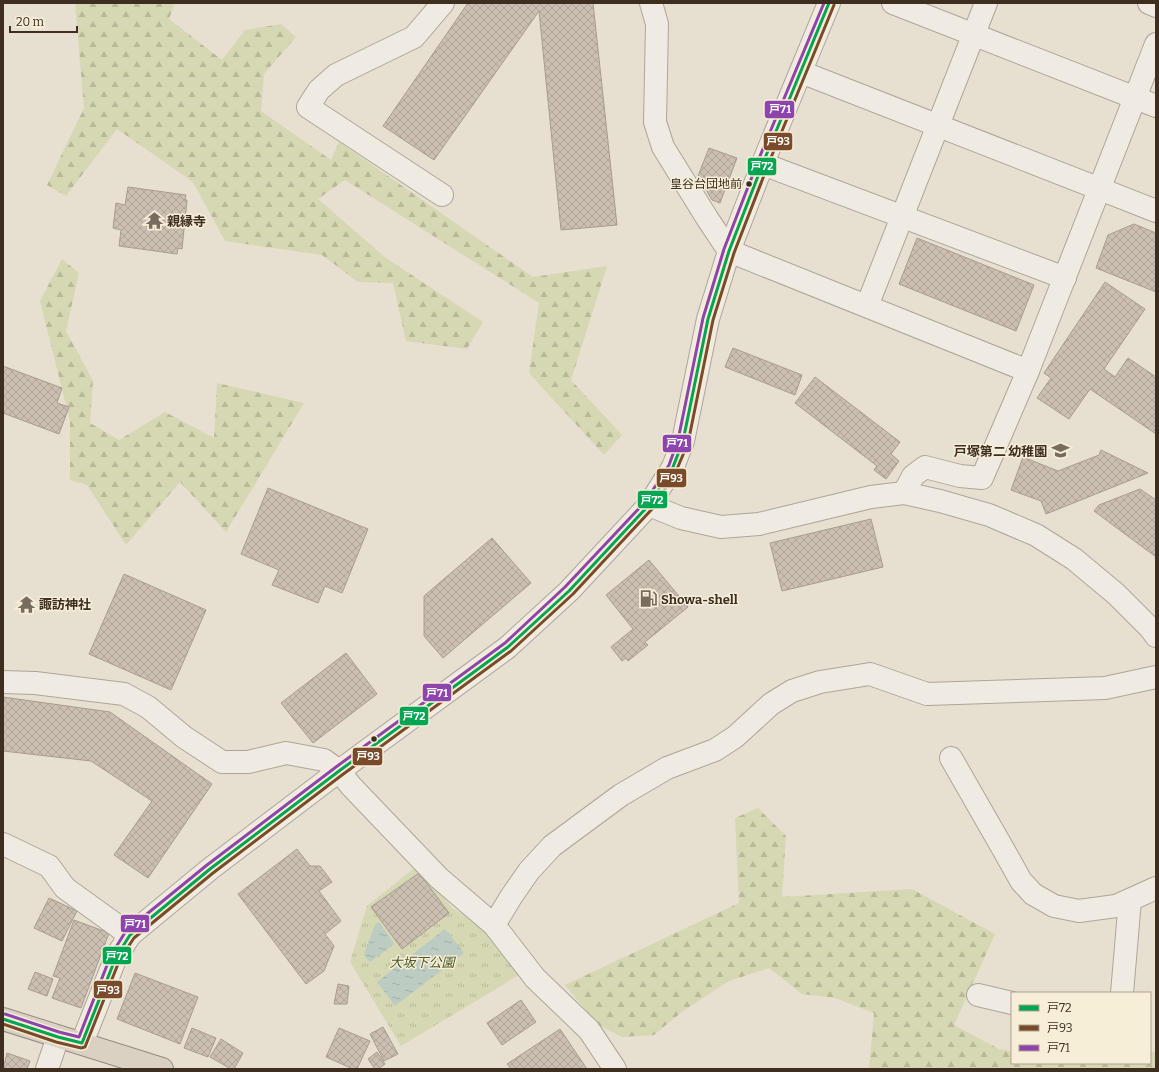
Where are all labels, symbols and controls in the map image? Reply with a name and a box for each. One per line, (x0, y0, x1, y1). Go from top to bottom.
scale bar (10, 8, 77, 34)
text: 20 m (16, 15, 45, 29)
line badge: 戸71 (764, 100, 795, 119)
text: 戸71 (769, 103, 791, 116)
line badge: 戸93 (763, 132, 793, 151)
text: 戸93 (766, 135, 790, 148)
line badge: 戸72 (747, 157, 777, 176)
text: 戸72 (750, 160, 774, 173)
place label: 皇谷台団地前 (670, 177, 742, 191)
marker: 皇谷台団地前 (744, 179, 754, 189)
temple icon: 親縁寺 (144, 211, 164, 231)
place label: 親縁寺 (167, 214, 206, 229)
line badge: 戸71 (662, 434, 692, 453)
text: 戸71 (666, 437, 688, 450)
school or university icon: 戸塚第二 幼稚園 (1050, 441, 1070, 461)
place label: 戸塚第二 幼稚園 (954, 444, 1047, 459)
line badge: 戸93 (656, 468, 687, 488)
text: 戸93 (659, 472, 683, 485)
line badge: 戸72 (637, 490, 668, 509)
text: 戸72 (640, 494, 664, 507)
fuel station icon: Showa-shell (638, 589, 658, 609)
place label: Showa-shell (661, 592, 738, 607)
temple icon: 諏訪神社 (16, 594, 36, 614)
place label: 諏訪神社 (39, 597, 91, 612)
line badge: 戸71 (422, 683, 452, 702)
text: 戸71 (426, 687, 448, 700)
line badge: 戸72 (399, 706, 429, 726)
text: 戸72 (402, 710, 426, 723)
unlabelled marker (369, 734, 379, 744)
line badge: 戸93 (352, 747, 383, 766)
text: 戸93 (356, 750, 380, 763)
line badge: 戸71 (120, 914, 150, 933)
text: 戸71 (124, 918, 146, 931)
line badge: 戸72 (102, 946, 132, 965)
text: 戸72 (105, 950, 129, 963)
park label: 大坂下公園 (389, 955, 456, 970)
line badge: 戸93 (93, 980, 123, 999)
text: 戸93 (96, 984, 120, 997)
legend (1011, 992, 1151, 1064)
text: 戸72 (1047, 1001, 1071, 1015)
text: 戸93 (1047, 1021, 1073, 1035)
text: 戸71 (1047, 1041, 1070, 1055)

